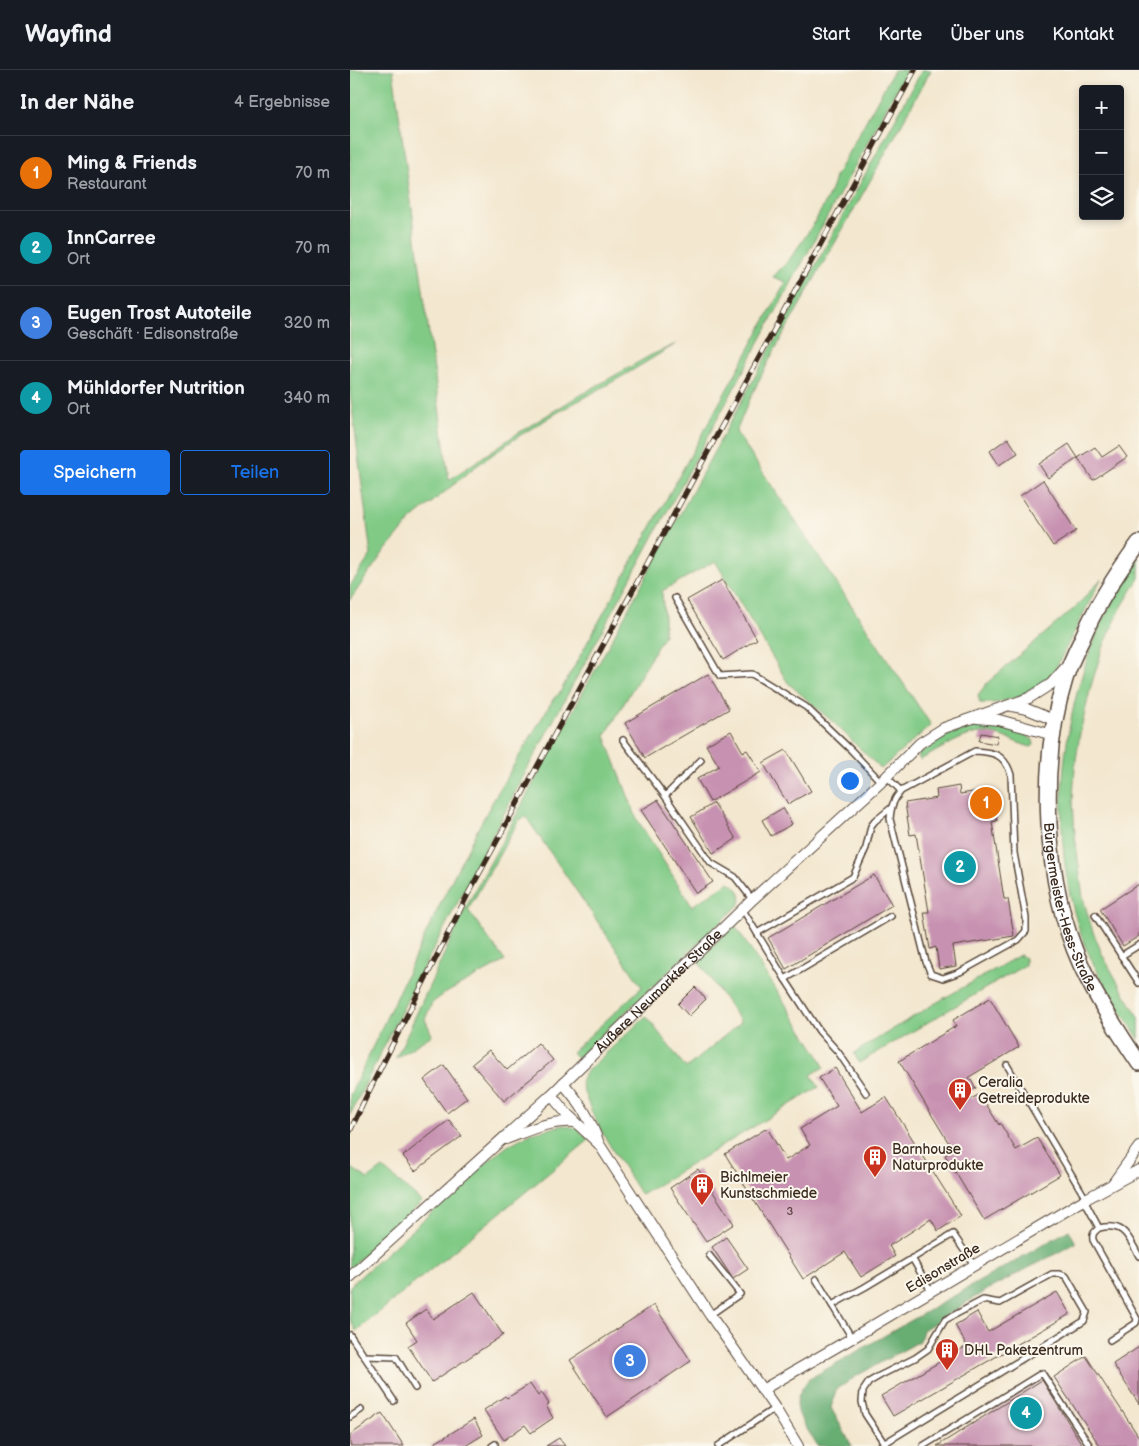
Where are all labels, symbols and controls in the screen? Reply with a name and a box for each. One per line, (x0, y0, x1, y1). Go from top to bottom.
text: Wayfind (25, 20, 112, 49)
text: Start (812, 24, 850, 45)
text: Karte (878, 24, 922, 45)
text: Über uns (950, 24, 1024, 45)
text: Kontakt (1052, 24, 1114, 45)
map controls (1079, 85, 1124, 220)
button: + (1079, 85, 1124, 130)
text: In der Nähe (20, 90, 134, 115)
text: 4 Ergebnisse (234, 93, 330, 112)
button: − (1079, 130, 1124, 175)
text: Ming & Friends (67, 152, 197, 175)
text: 1 (33, 164, 39, 183)
text: 70 m (295, 164, 330, 183)
text: Restaurant (67, 175, 147, 194)
button: layers (1079, 175, 1124, 220)
text: InnCarree (67, 227, 156, 250)
text: 2 (31, 239, 41, 258)
text: 70 m (295, 239, 330, 258)
text: Ort (67, 250, 90, 269)
text: Eugen Trost Autoteile (67, 302, 252, 325)
text: 3 (31, 314, 41, 333)
text: 320 m (284, 314, 330, 333)
text: Geschäft · Edisonstraße (67, 325, 238, 344)
text: Mühldorfer Nutrition (67, 377, 245, 400)
text: 4 (31, 389, 41, 408)
text: 340 m (283, 389, 330, 408)
text: Ort (67, 400, 90, 419)
button: Speichern (20, 450, 170, 495)
button: Teilen (180, 450, 330, 495)
your location (837, 768, 863, 794)
pin: 1 (970, 784, 1002, 822)
street label: Bürgermeister-Hess-Straße (1040, 822, 1101, 994)
pin: 2 (944, 848, 976, 886)
street label: Äußere Neumarkter Straße (592, 925, 725, 1056)
place label: Ceralia Getreideprodukte (978, 1074, 1090, 1107)
building icon: Ceralia Getreideprodukte (947, 1077, 973, 1111)
place label: Barnhouse Naturprodukte (892, 1141, 984, 1174)
building icon: Barnhouse Naturprodukte (862, 1144, 888, 1178)
place label: Bichlmeier Kunstschmiede (720, 1169, 817, 1202)
building icon: Bichlmeier Kunstschmiede (689, 1172, 715, 1206)
house number: 3 (787, 1205, 794, 1218)
street label: Edisonstraße (903, 1239, 983, 1297)
building icon: DHL Paketzentrum (934, 1337, 960, 1371)
pin: 3 (614, 1342, 646, 1380)
place label: DHL Paketzentrum (964, 1342, 1083, 1359)
pin: 4 (1010, 1394, 1042, 1432)

